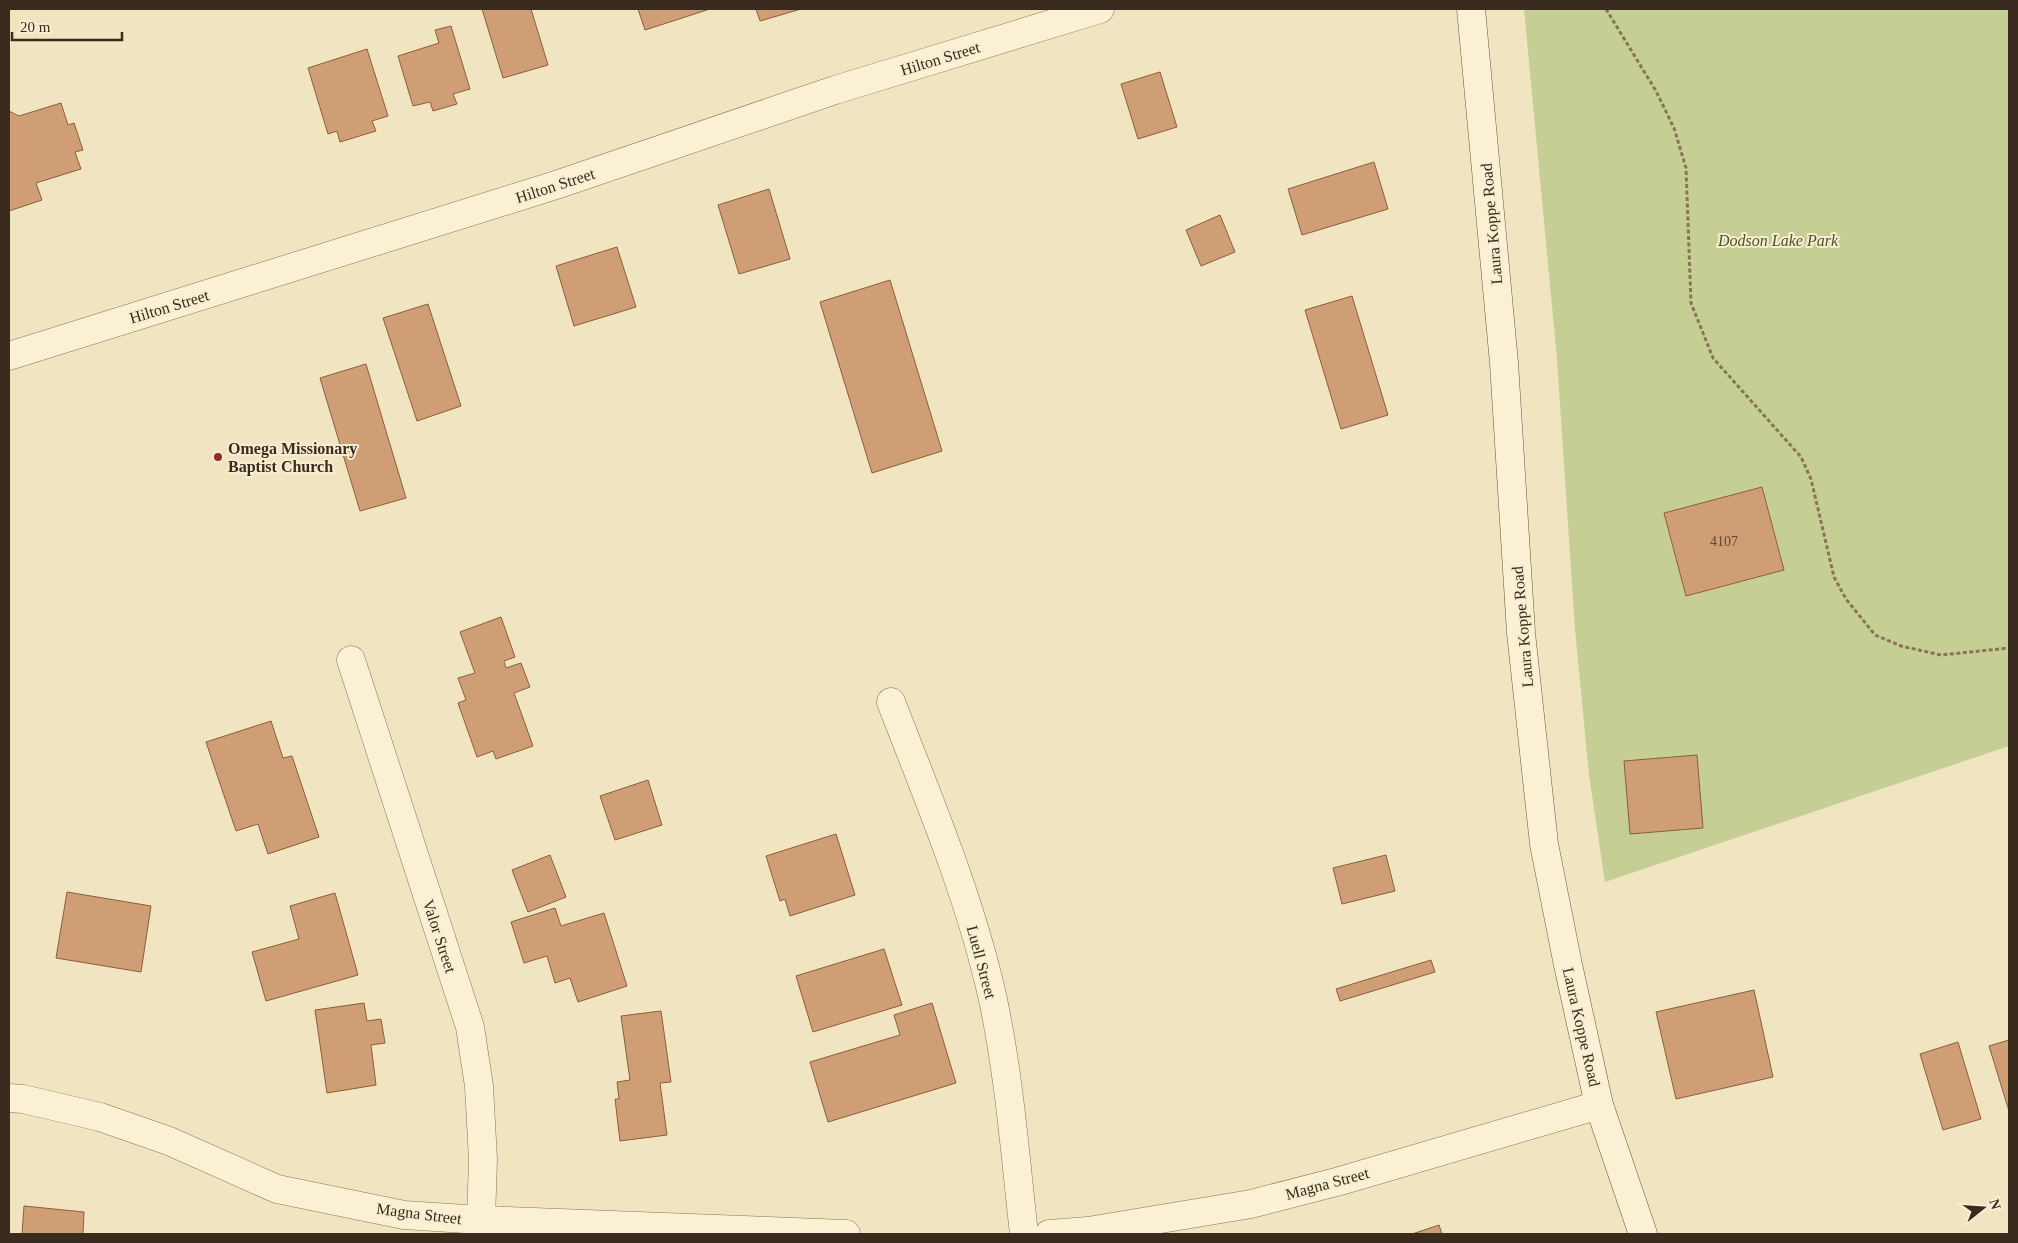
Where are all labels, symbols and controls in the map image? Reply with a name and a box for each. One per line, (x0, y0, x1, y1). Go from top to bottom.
scale bar (12, 10, 122, 42)
text: 20 m (20, 19, 51, 35)
street label: Hilton Street (898, 38, 982, 79)
street label: Laura Koppe Road (1478, 162, 1506, 285)
street label: Hilton Street (513, 165, 597, 206)
park label: Dodson Lake Park (1717, 232, 1839, 249)
street label: Hilton Street (127, 286, 211, 327)
place label: Omega Missionary Baptist Church (228, 440, 357, 476)
marker: Omega Missionary Baptist Church (212, 451, 224, 463)
house number: 4107 (1710, 534, 1738, 549)
street label: Laura Koppe Road (1509, 565, 1537, 688)
street label: Valor Street (420, 897, 460, 975)
street label: Luell Street (964, 924, 1000, 1001)
street label: Laura Koppe Road (1559, 966, 1603, 1089)
street label: Magna Street (1284, 1164, 1372, 1204)
north arrow (1958, 1183, 2008, 1233)
text: N (1986, 1197, 2004, 1211)
street label: Magna Street (375, 1200, 463, 1228)

